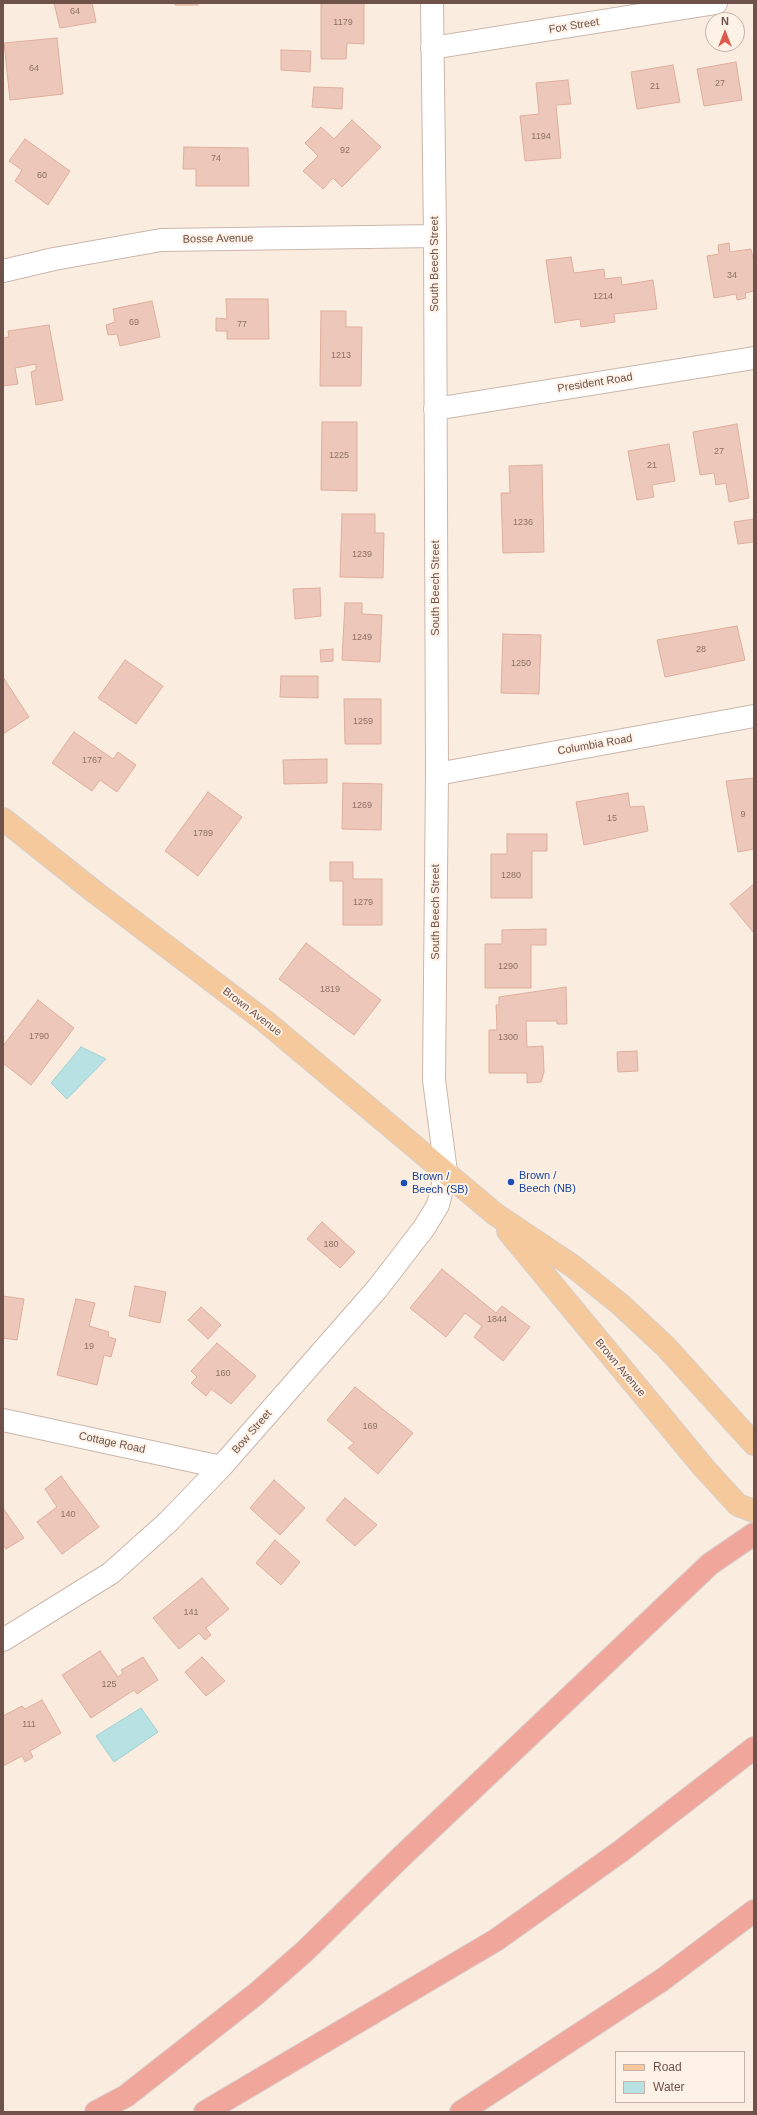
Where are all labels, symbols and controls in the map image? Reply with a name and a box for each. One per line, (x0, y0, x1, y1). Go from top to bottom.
house number: 64 (70, 7, 80, 17)
north arrow (705, 12, 745, 52)
text: N (721, 15, 729, 27)
street label: Fox Street (548, 16, 600, 36)
house number: 1179 (333, 18, 353, 28)
house number: 64 (29, 64, 39, 74)
house number: 27 (715, 79, 725, 89)
house number: 21 (650, 82, 660, 92)
house number: 1194 (531, 132, 551, 142)
house number: 92 (340, 146, 350, 156)
house number: 74 (211, 154, 221, 164)
house number: 60 (37, 171, 47, 181)
street label: South Beech Street (428, 216, 442, 312)
street label: Bosse Avenue (183, 232, 253, 246)
house number: 34 (727, 271, 737, 281)
house number: 1214 (593, 292, 613, 302)
house number: 69 (129, 318, 139, 328)
house number: 77 (237, 320, 247, 330)
house number: 1213 (331, 351, 351, 361)
street label: President Road (557, 371, 633, 395)
house number: 27 (714, 447, 724, 457)
house number: 1225 (329, 451, 349, 461)
house number: 21 (647, 461, 657, 471)
house number: 1236 (513, 518, 533, 528)
street label: South Beech Street (429, 540, 443, 636)
house number: 1239 (352, 550, 372, 560)
house number: 1249 (352, 633, 372, 643)
house number: 28 (696, 645, 706, 655)
house number: 1250 (511, 659, 531, 669)
house number: 1259 (353, 717, 373, 727)
street label: Columbia Road (557, 732, 633, 758)
house number: 1767 (82, 756, 102, 766)
house number: 1269 (352, 801, 372, 811)
house number: 9 (740, 810, 746, 820)
house number: 15 (607, 814, 617, 824)
house number: 1789 (193, 829, 213, 839)
street label: South Beech Street (429, 864, 443, 960)
house number: 1280 (501, 871, 521, 881)
house number: 1279 (353, 898, 373, 908)
house number: 1290 (498, 962, 518, 972)
street label: Brown Avenue (220, 985, 284, 1039)
house number: 1819 (320, 985, 340, 995)
house number: 1790 (29, 1032, 49, 1042)
house number: 1300 (498, 1033, 518, 1043)
place label: Brown / Beech (NB) (519, 1169, 576, 1195)
place label: Brown / Beech (SB) (412, 1170, 468, 1196)
marker: Brown / Beech (NB) (506, 1177, 516, 1187)
marker: Brown / Beech (SB) (399, 1178, 409, 1188)
house number: 180 (323, 1240, 339, 1250)
house number: 1844 (487, 1315, 507, 1325)
street label: Brown Avenue (592, 1336, 648, 1400)
house number: 19 (84, 1342, 94, 1352)
house number: 160 (215, 1369, 231, 1379)
street label: Bow Street (229, 1407, 275, 1457)
house number: 169 (362, 1422, 378, 1432)
street label: Cottage Road (77, 1429, 147, 1457)
house number: 140 (60, 1510, 76, 1520)
house number: 141 (183, 1608, 199, 1618)
house number: 125 (101, 1680, 117, 1690)
house number: 111 (22, 1720, 36, 1730)
legend (615, 2051, 745, 2103)
text: Road (653, 2060, 682, 2074)
text: Water (653, 2080, 685, 2094)

